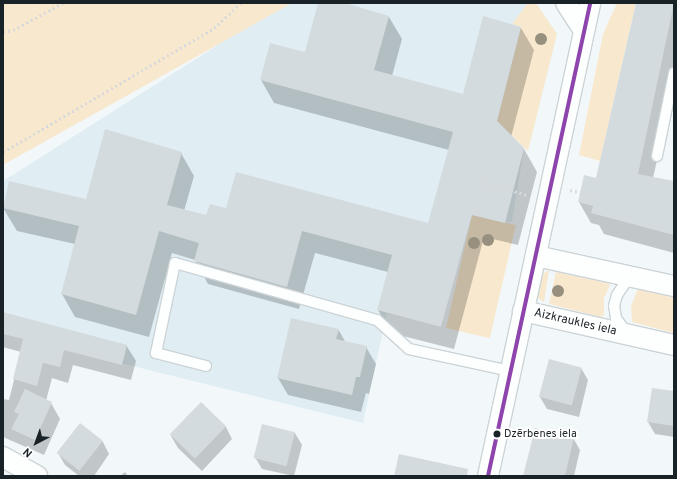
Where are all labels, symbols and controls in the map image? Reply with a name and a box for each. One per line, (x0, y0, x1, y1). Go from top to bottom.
street label: Aizkraukles iela (532, 306, 618, 340)
north arrow (16, 423, 56, 463)
place label: Dzērbenes iela (504, 427, 577, 441)
marker: Dzērbenes iela (492, 429, 502, 439)
text: N (21, 444, 36, 460)

